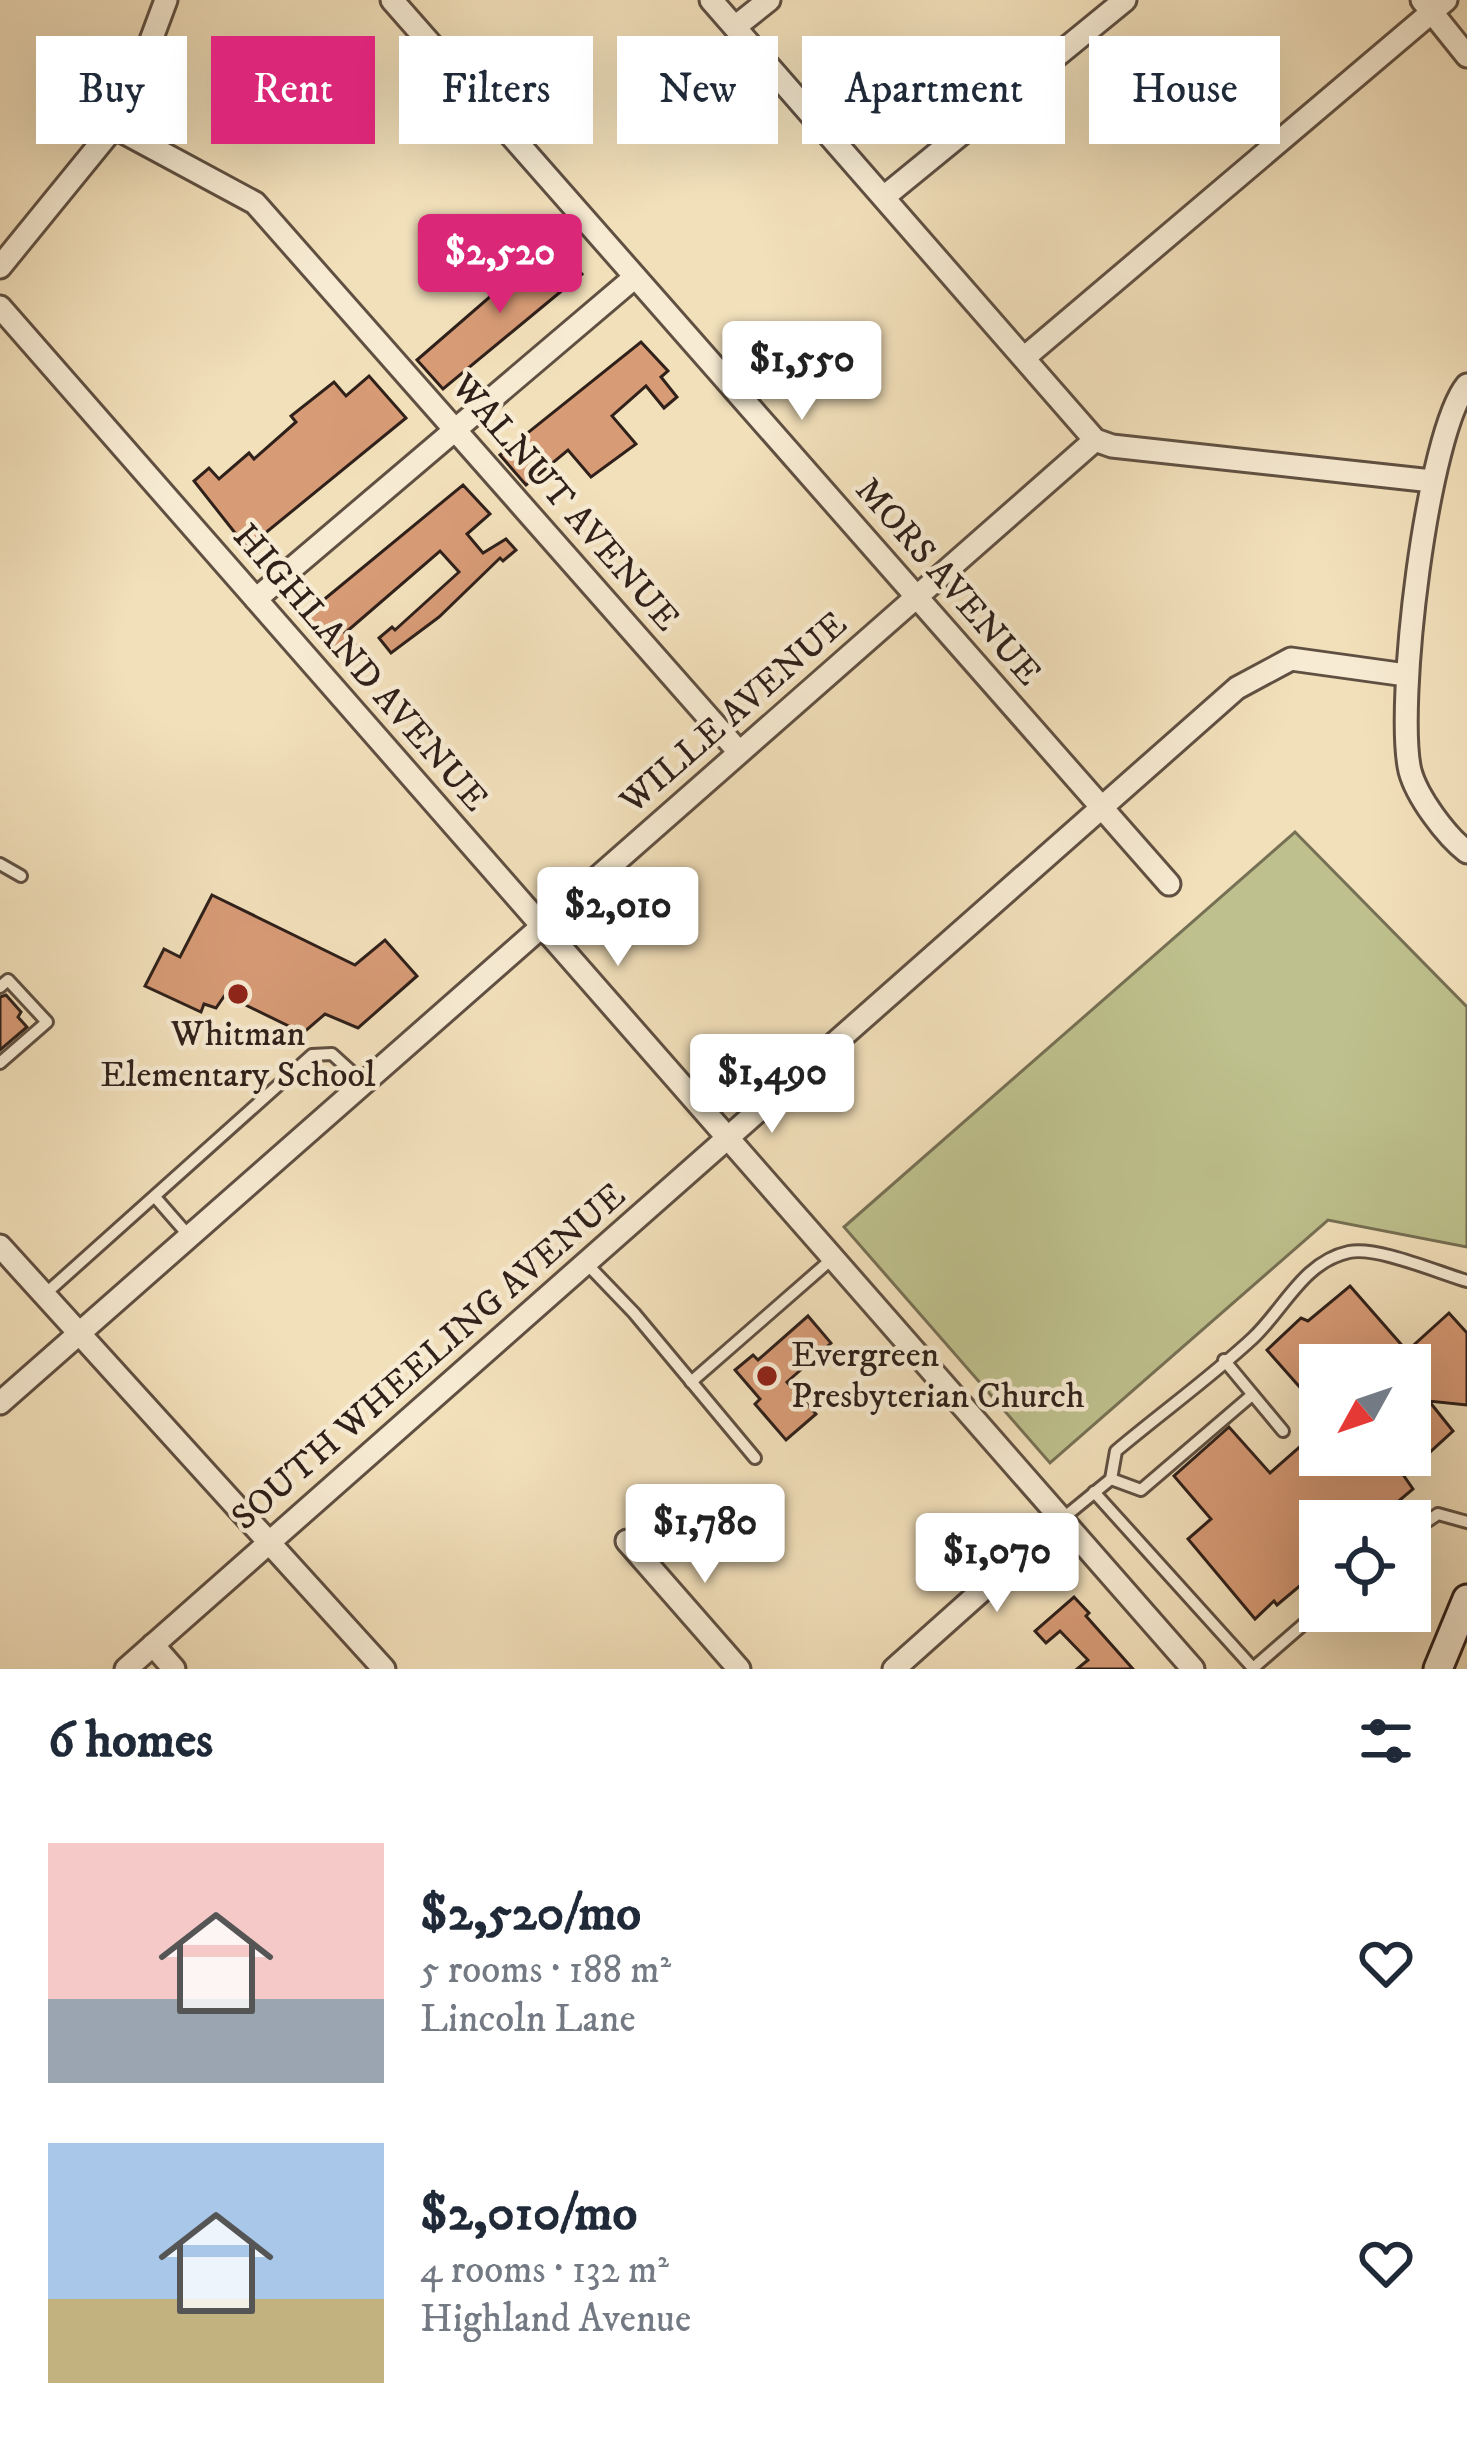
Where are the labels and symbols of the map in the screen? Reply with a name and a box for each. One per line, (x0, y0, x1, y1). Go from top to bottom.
pin: $2,520 (402, 214, 598, 316)
pin: $1,550 (704, 321, 900, 423)
street label: WALNUT AVENUE (440, 364, 689, 641)
street label: MORS AVENUE (845, 469, 1051, 695)
street label: HIGHLAND AVENUE (223, 515, 497, 821)
street label: WILLE AVENUE (611, 602, 857, 824)
pin: $2,010 (520, 867, 716, 969)
marker: Whitman Elementary School (225, 981, 251, 1007)
place label: Whitman Elementary School (100, 1012, 376, 1098)
pin: $1,490 (674, 1034, 870, 1136)
street label: SOUTH WHEELING AVENUE (223, 1174, 635, 1540)
place label: Evergreen Presbyterian Church (791, 1333, 1085, 1419)
north arrow (1299, 1344, 1431, 1476)
marker: Evergreen Presbyterian Church (754, 1363, 780, 1389)
pin: $1,780 (607, 1484, 803, 1586)
pin: $1,070 (899, 1513, 1095, 1615)

